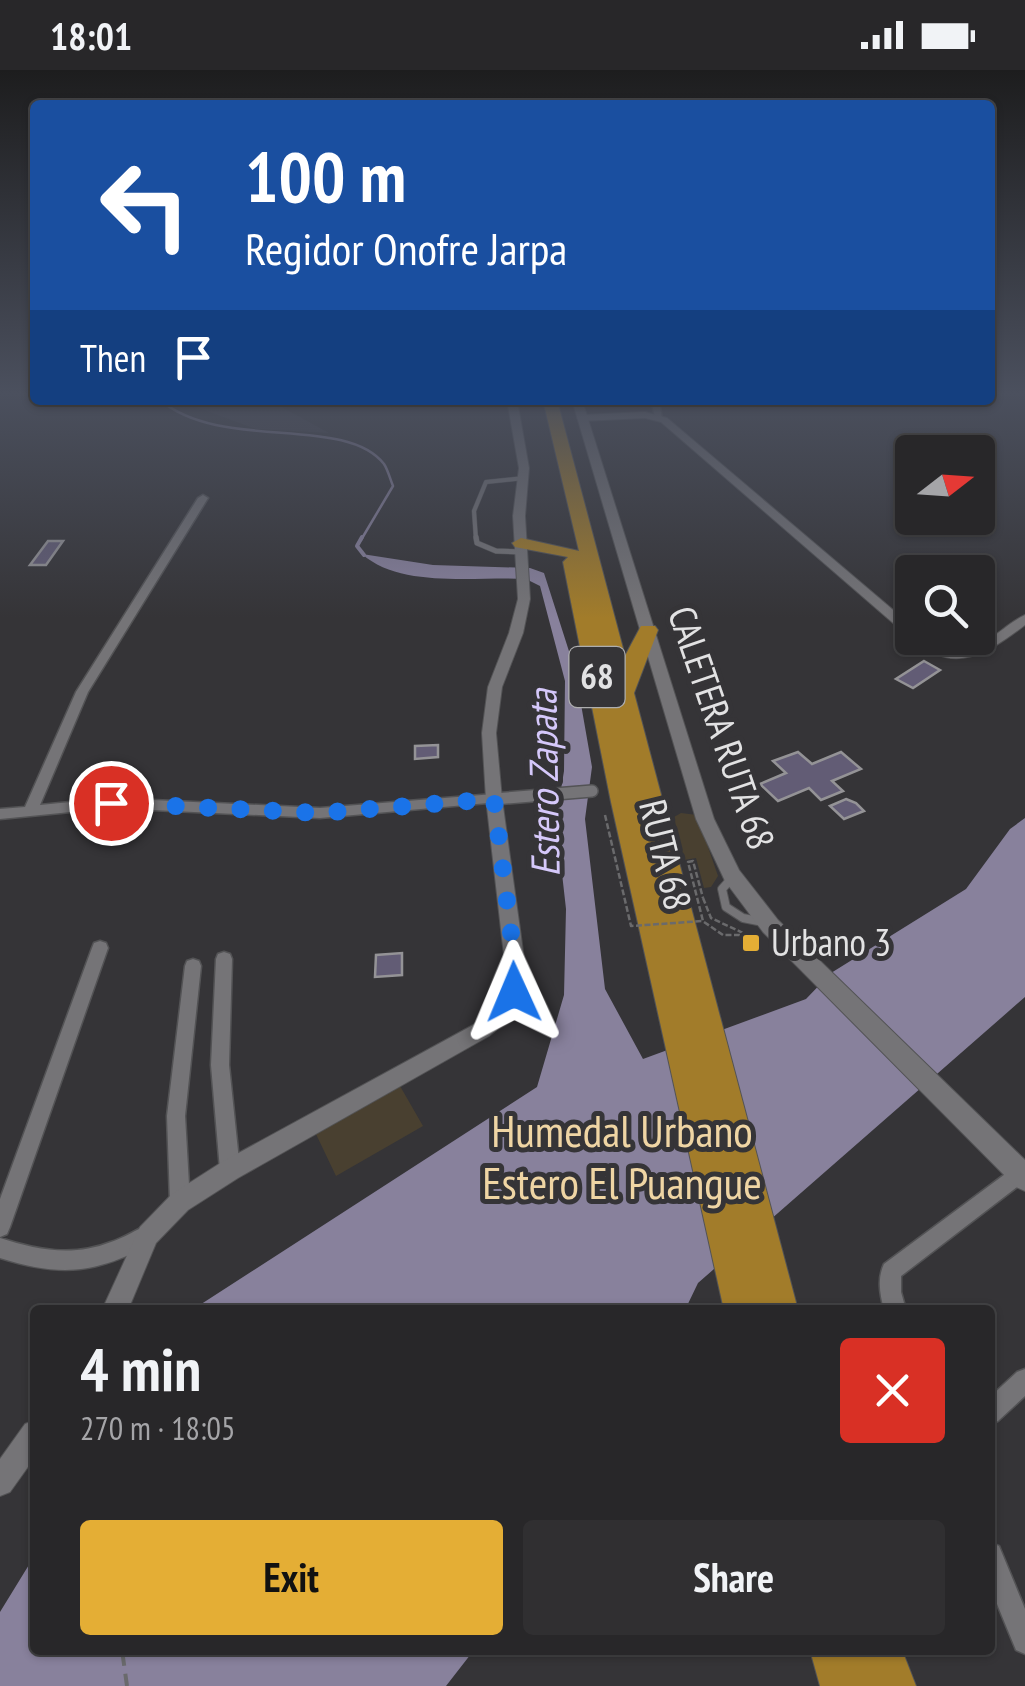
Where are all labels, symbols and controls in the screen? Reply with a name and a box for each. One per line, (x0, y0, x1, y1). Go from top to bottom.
text: 18:01 (50, 11, 132, 60)
text: 100 m (245, 131, 406, 221)
icon: left (80, 140, 210, 270)
text: Regidor Onofre Jarpa (245, 219, 567, 277)
icon: arrive (166, 330, 221, 385)
text: Then (80, 333, 146, 382)
north arrow (895, 435, 995, 535)
map controls (895, 435, 995, 655)
button: search (895, 555, 995, 655)
street label: CALETERA RUTA 68 (658, 599, 784, 857)
road number: 68 (570, 647, 624, 707)
water label: Estero Zapata (515, 687, 571, 877)
pin (69, 761, 154, 846)
icon: arrive (84, 776, 139, 831)
street label: RUTA 68 (629, 795, 701, 915)
place label: Urbano 3 (771, 917, 891, 966)
marker: Urbano 3 (740, 932, 762, 954)
position arrow (462, 940, 566, 1044)
park label: Humedal Urbano Estero El Puangue (482, 1101, 762, 1211)
text: 4 min (80, 1330, 201, 1408)
button: close (840, 1338, 945, 1443)
text: 270 m · 18:05 (80, 1407, 235, 1449)
button: Exit (80, 1520, 503, 1635)
button: Share (523, 1520, 945, 1635)

